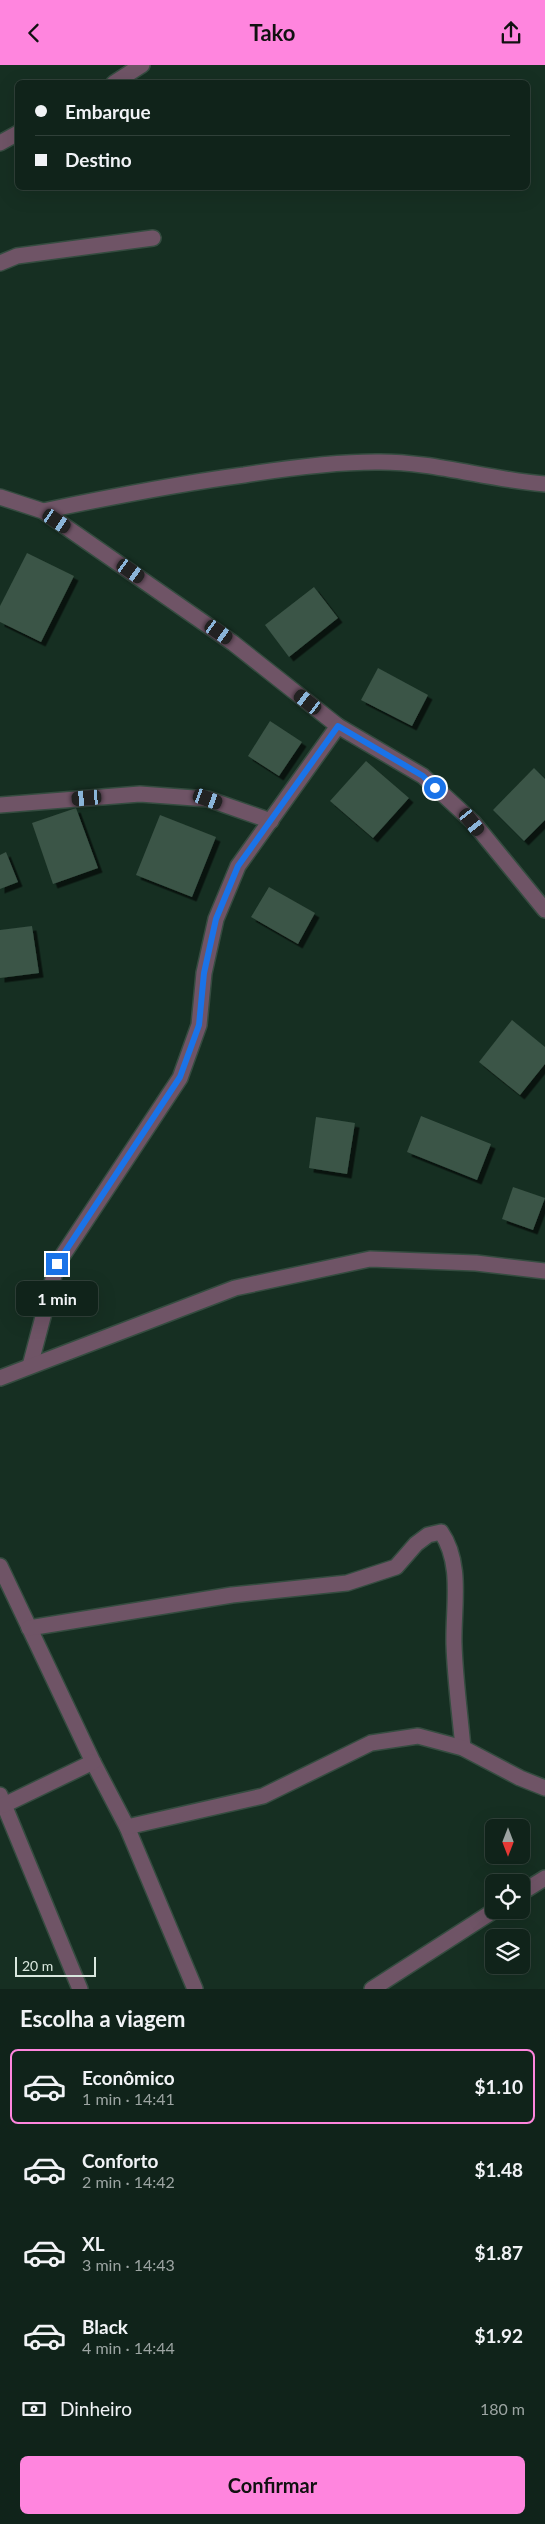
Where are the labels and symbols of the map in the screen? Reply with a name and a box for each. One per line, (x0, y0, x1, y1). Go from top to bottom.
car (40, 506, 73, 536)
car (114, 556, 147, 586)
car (202, 617, 235, 647)
car (291, 687, 324, 717)
route start (424, 777, 446, 799)
car (191, 787, 224, 811)
car (71, 789, 102, 807)
car (456, 806, 487, 838)
route end (46, 1253, 68, 1275)
callout: 1 min (16, 1281, 98, 1317)
north arrow (485, 1819, 530, 1864)
scale bar (15, 1954, 96, 1977)

